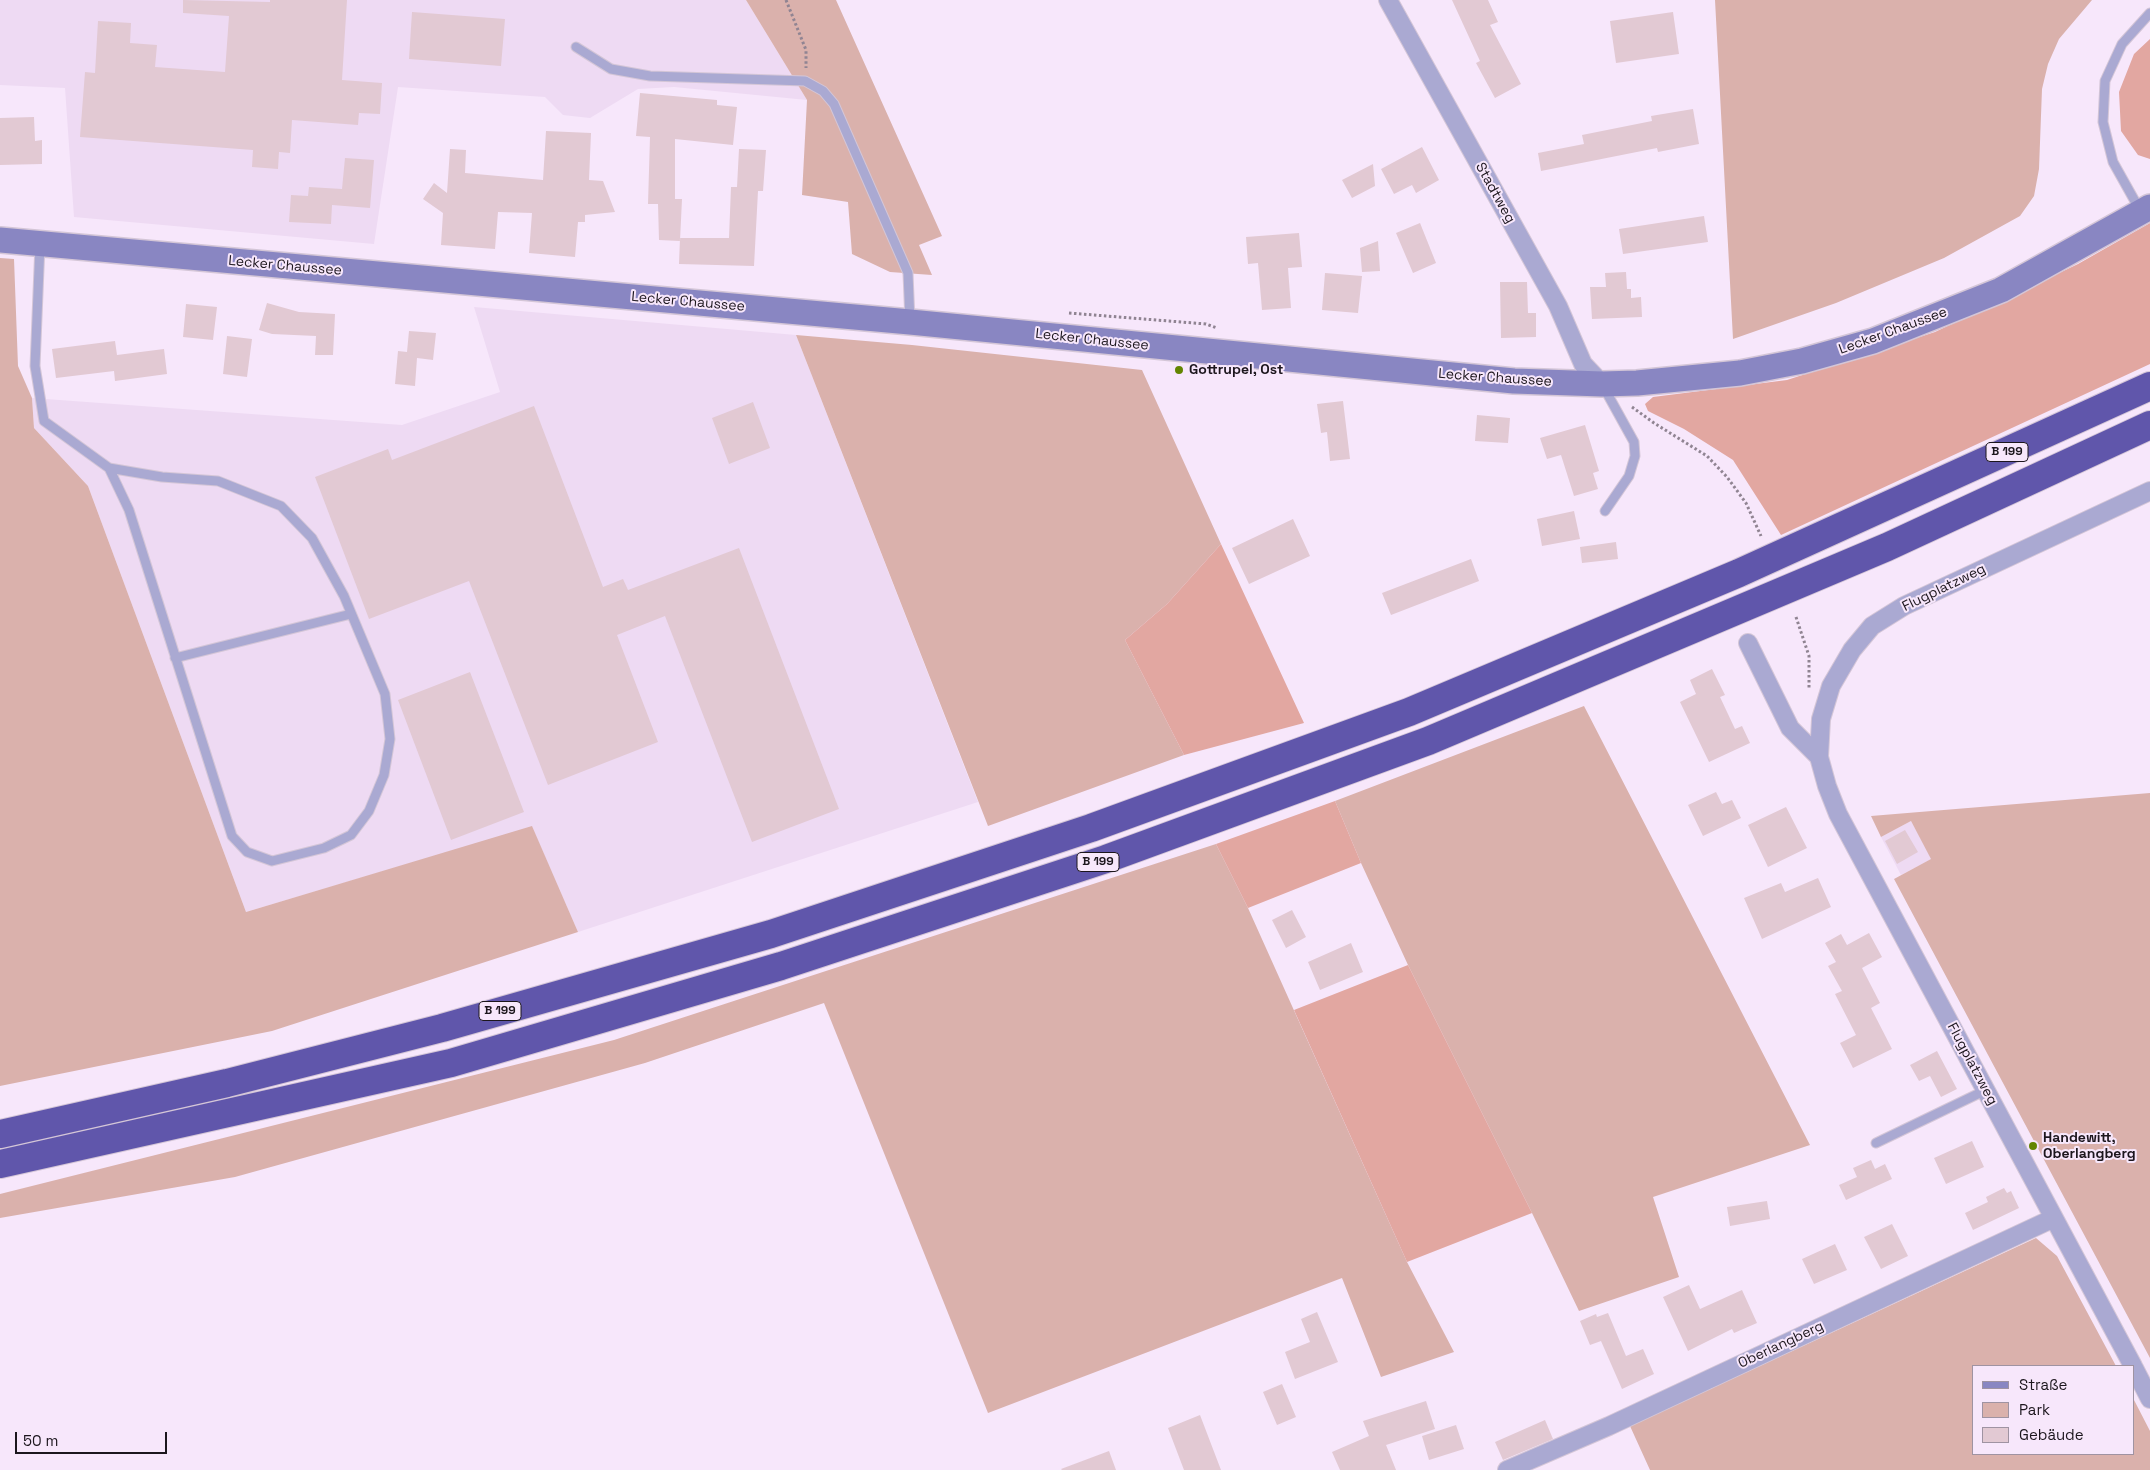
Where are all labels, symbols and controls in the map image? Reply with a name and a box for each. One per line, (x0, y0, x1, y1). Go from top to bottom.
street label: Stadtweg (1471, 160, 1519, 226)
street label: Lecker Chaussee (228, 253, 342, 279)
street label: Lecker Chaussee (631, 289, 745, 315)
street label: Lecker Chaussee (1837, 304, 1949, 358)
street label: Lecker Chaussee (1034, 326, 1150, 354)
place label: Gottrupel, Ost (1189, 362, 1283, 378)
marker: Gottrupel, Ost (1173, 364, 1185, 376)
street label: Lecker Chaussee (1438, 366, 1552, 390)
road number: B 199 (1986, 442, 2028, 462)
street label: Flugplatzweg (1900, 561, 1988, 615)
road number: B 199 (1077, 852, 1119, 872)
road number: B 199 (479, 1001, 521, 1020)
street label: Flugplatzweg (1943, 1020, 2001, 1108)
place label: Handewitt, Oberlangberg (2043, 1130, 2136, 1162)
marker: Handewitt, Oberlangberg (2027, 1140, 2039, 1152)
street label: Oberlangberg (1736, 1318, 1826, 1372)
legend (1972, 1365, 2135, 1455)
text: Straße (2019, 1375, 2067, 1394)
text: Park (2019, 1400, 2050, 1419)
scale bar (18, 1422, 170, 1454)
text: Gebäude (2019, 1425, 2084, 1444)
text: 50 m (23, 1431, 58, 1450)

